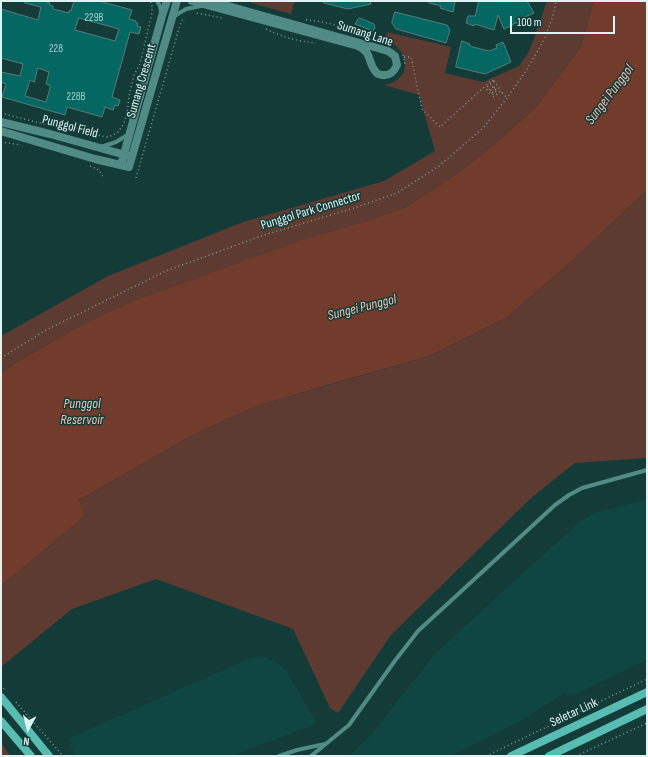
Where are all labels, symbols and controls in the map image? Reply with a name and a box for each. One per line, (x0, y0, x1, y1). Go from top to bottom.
scale bar (512, 8, 617, 34)
house number: 229B (85, 11, 103, 25)
text: 100 m (517, 15, 542, 30)
street label: Sumang Lane (335, 18, 395, 50)
house number: 228 (49, 42, 63, 56)
street label: Sumang Crescent (124, 42, 160, 120)
water label: Sungei Punggol (582, 62, 638, 128)
house number: 228B (67, 90, 85, 104)
street label: Punggol Field (40, 112, 100, 142)
street label: Punggol Park Connector (259, 188, 363, 234)
water label: Sungei Punggol (326, 291, 398, 325)
water label: Punggol Reservoir (60, 396, 104, 428)
street label: Seletar Link (548, 695, 600, 731)
north arrow (8, 709, 48, 749)
text: N (23, 735, 30, 748)

